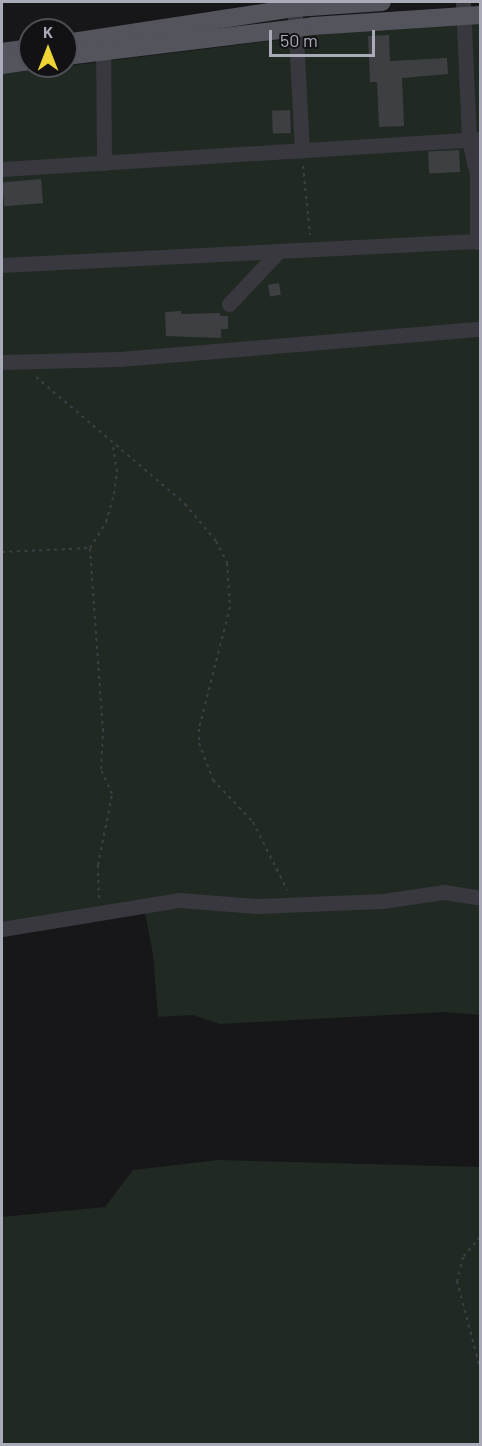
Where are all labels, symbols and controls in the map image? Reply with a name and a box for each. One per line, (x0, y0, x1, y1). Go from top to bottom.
north arrow (18, 18, 78, 78)
scale bar (272, 18, 378, 56)
text: K (43, 22, 53, 41)
text: 50 m (280, 29, 318, 51)

